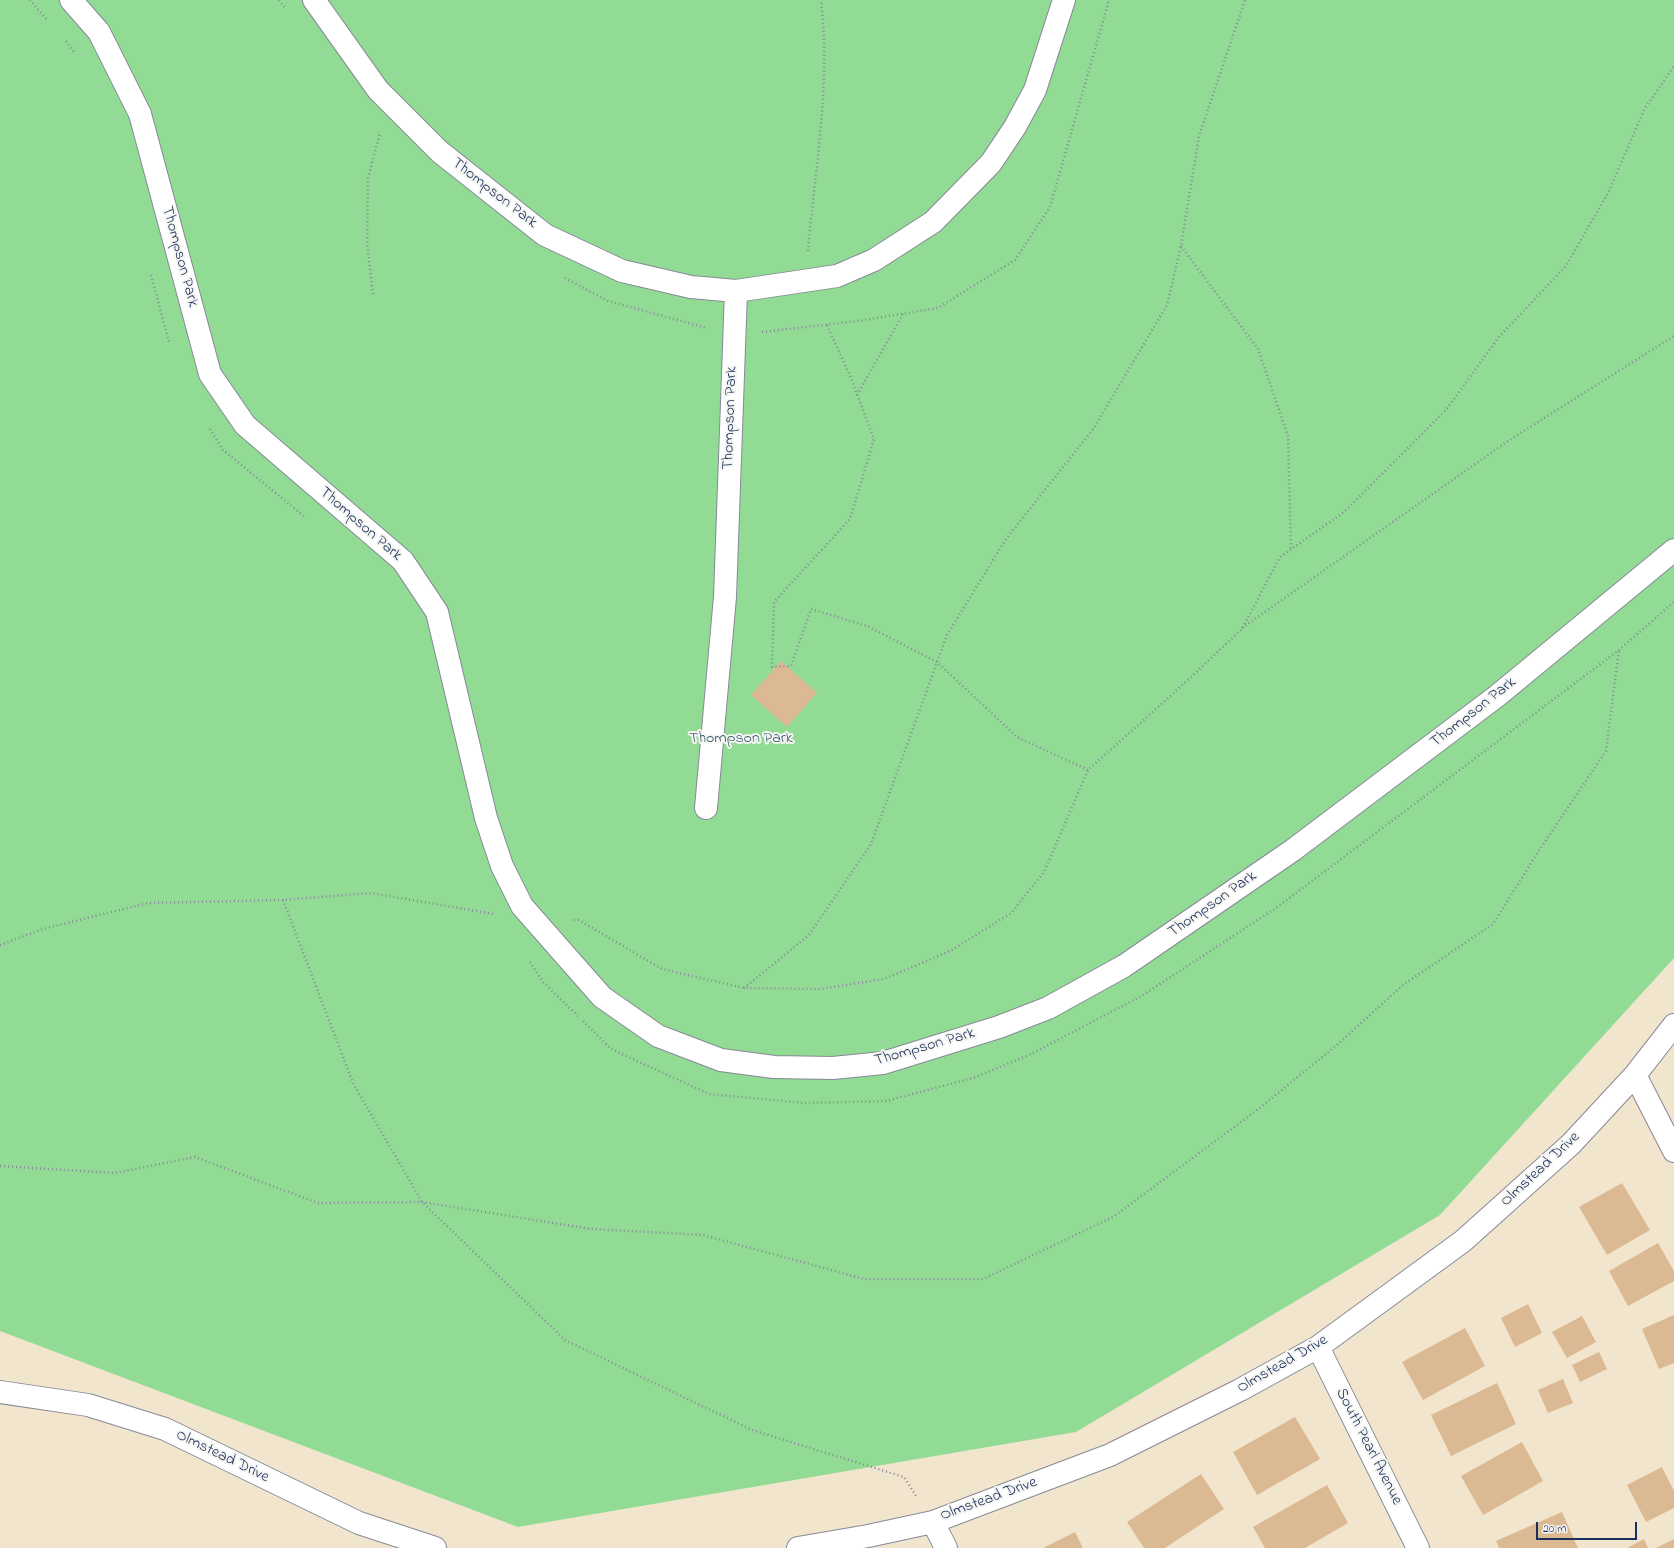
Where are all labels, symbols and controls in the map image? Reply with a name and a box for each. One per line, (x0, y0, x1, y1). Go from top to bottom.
street label: Thompson Park (447, 155, 541, 233)
street label: Thompson Park (156, 205, 202, 309)
street label: Thompson Park (720, 366, 742, 470)
street label: Thompson Park (315, 484, 405, 566)
street label: Thompson Park (1427, 674, 1521, 752)
park label: Thompson Park (689, 729, 793, 749)
street label: Thompson Park (1165, 867, 1261, 943)
street label: Thompson Park (873, 1025, 977, 1071)
street label: Olmstead Drive (1497, 1128, 1585, 1212)
street label: Olmstead Drive (1234, 1331, 1332, 1399)
street label: South Pearl Avenue (1330, 1385, 1406, 1509)
street label: Olmstead Drive (172, 1426, 272, 1488)
street label: Olmstead Drive (938, 1474, 1040, 1526)
scale bar (1538, 1514, 1639, 1540)
text: 20 m (1543, 1520, 1566, 1538)

